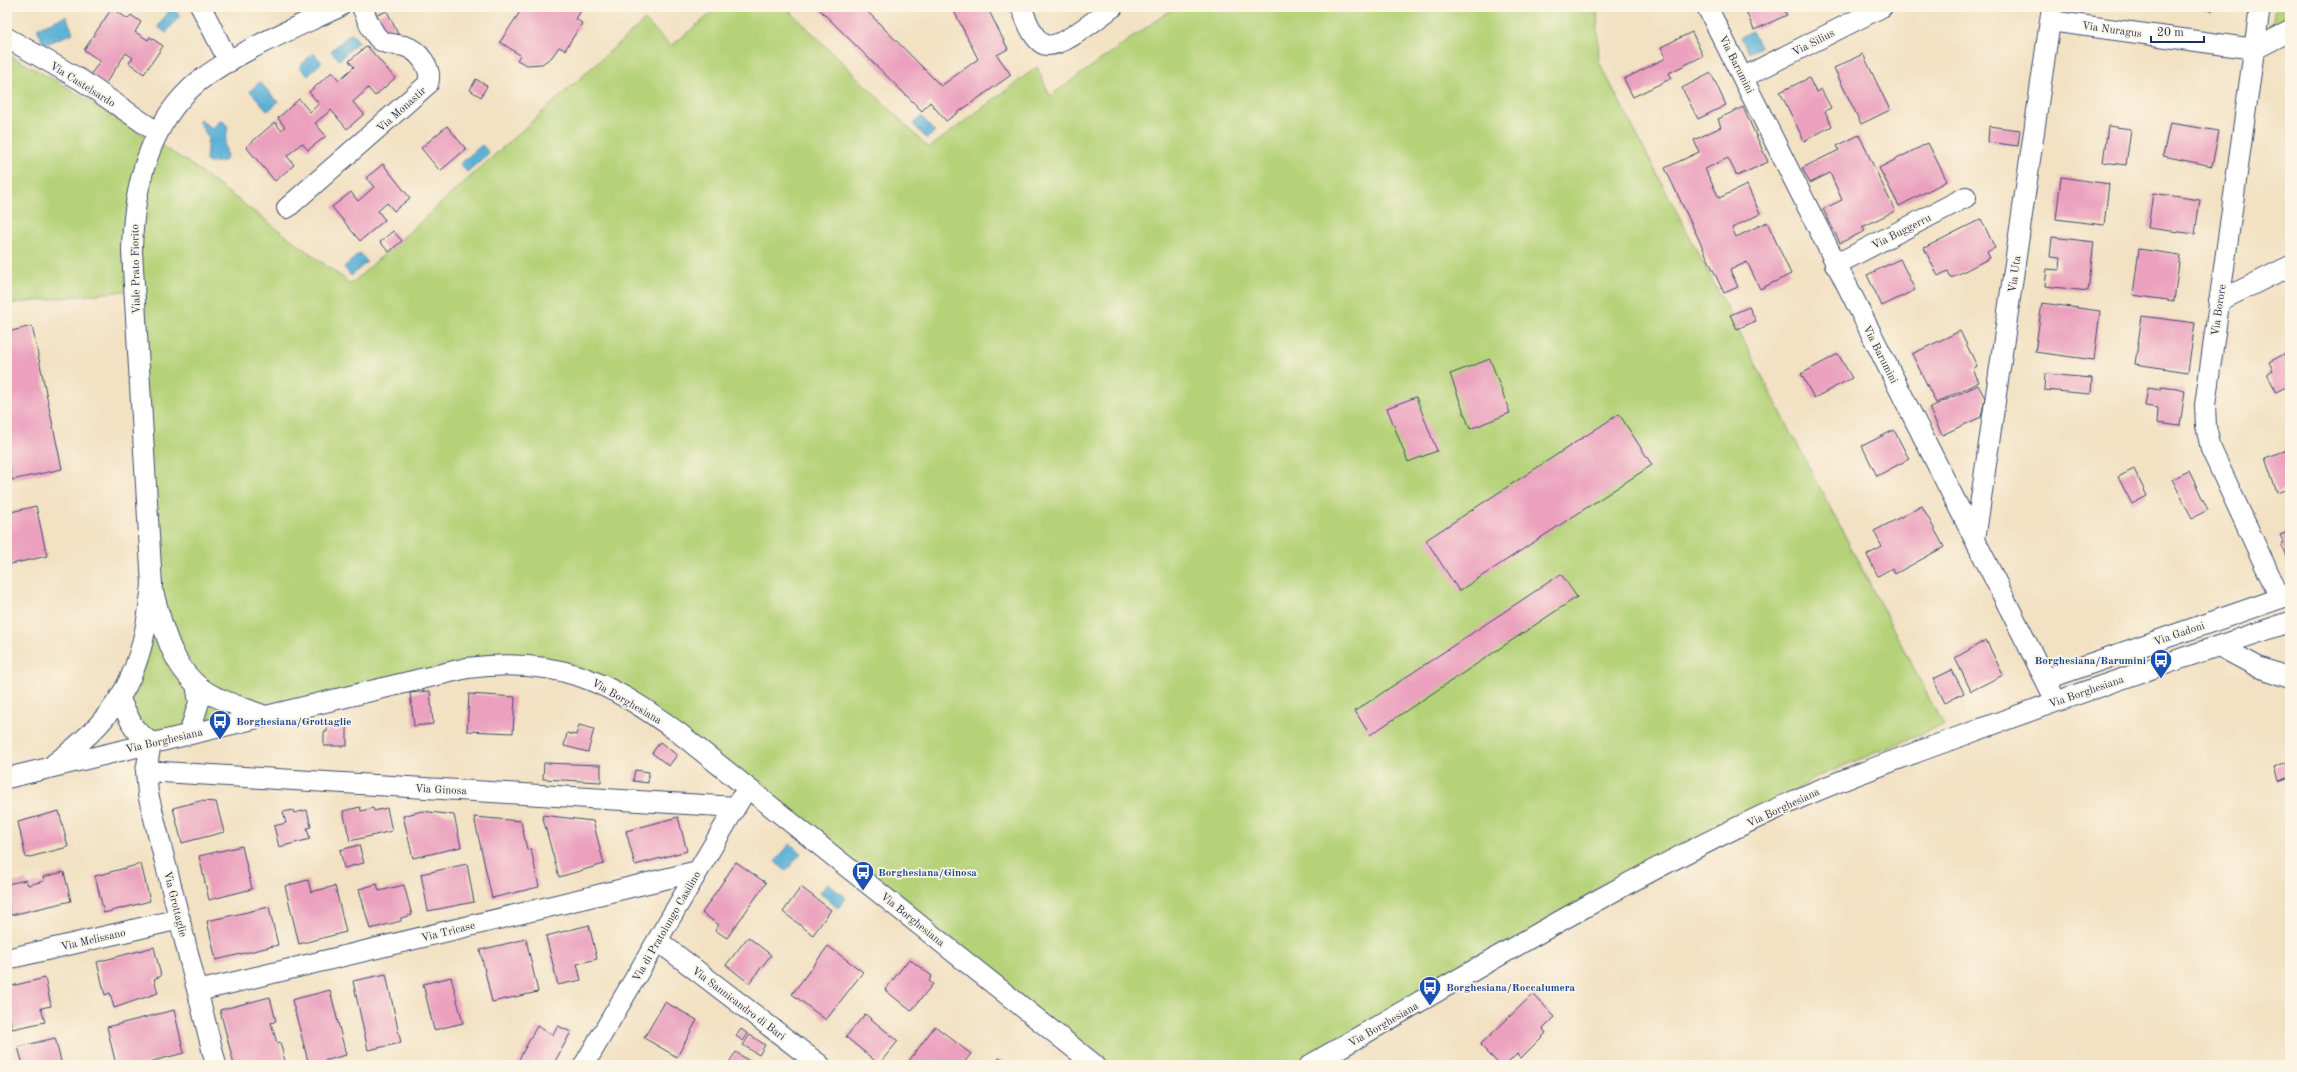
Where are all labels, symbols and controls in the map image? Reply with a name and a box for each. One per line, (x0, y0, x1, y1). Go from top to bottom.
scale bar (2151, 18, 2204, 44)
street label: Via Nuragus (2081, 21, 2143, 40)
text: 20 m (2157, 27, 2184, 39)
street label: Via Silius (1791, 28, 1837, 59)
street label: Via Barumini (1716, 34, 1755, 95)
street label: Via Castelsardo (48, 61, 117, 110)
street label: Via Monastir (375, 85, 429, 135)
street label: Via Buggerru (1870, 213, 1933, 252)
street label: Viale Prato Fiorito (130, 224, 143, 314)
street label: Via Uta (2007, 254, 2024, 293)
street label: Via Borore (2210, 284, 2229, 337)
street label: Via Barumini (1860, 324, 1899, 385)
street label: Via Gadoni (2153, 621, 2206, 648)
bus stop icon: Borghesiana/Barumini (2148, 647, 2174, 680)
place label: Borghesiana/Barumini (2035, 656, 2146, 667)
street label: Via Borghesiana (2048, 674, 2126, 710)
street label: Via Borghesiana (589, 678, 664, 727)
bus stop icon: Borghesiana/Grottaglie (207, 708, 233, 741)
place label: Borghesiana/Grottaglie (236, 717, 352, 728)
street label: Via Borghesiana (125, 727, 204, 756)
street label: Via Ginosa (415, 784, 468, 797)
street label: Via Borghesiana (1746, 787, 1822, 830)
bus stop icon: Borghesiana/Ginosa (850, 859, 876, 892)
place label: Borghesiana/Ginosa (878, 868, 977, 879)
street label: Via Grottaglie (161, 870, 188, 938)
street label: Via di Pratolungo Casilino (631, 870, 703, 984)
street label: Via Borghesiana (878, 891, 946, 950)
street label: Via Tricase (420, 920, 476, 944)
street label: Via Melissano (60, 928, 127, 953)
street label: Via Sannicandro di Bari (689, 966, 787, 1043)
bus stop icon: Borghesiana/Roccalumera (1417, 974, 1443, 1007)
place label: Borghesiana/Roccalumera (1446, 983, 1575, 994)
street label: Via Borghesiana (1347, 1001, 1421, 1050)

